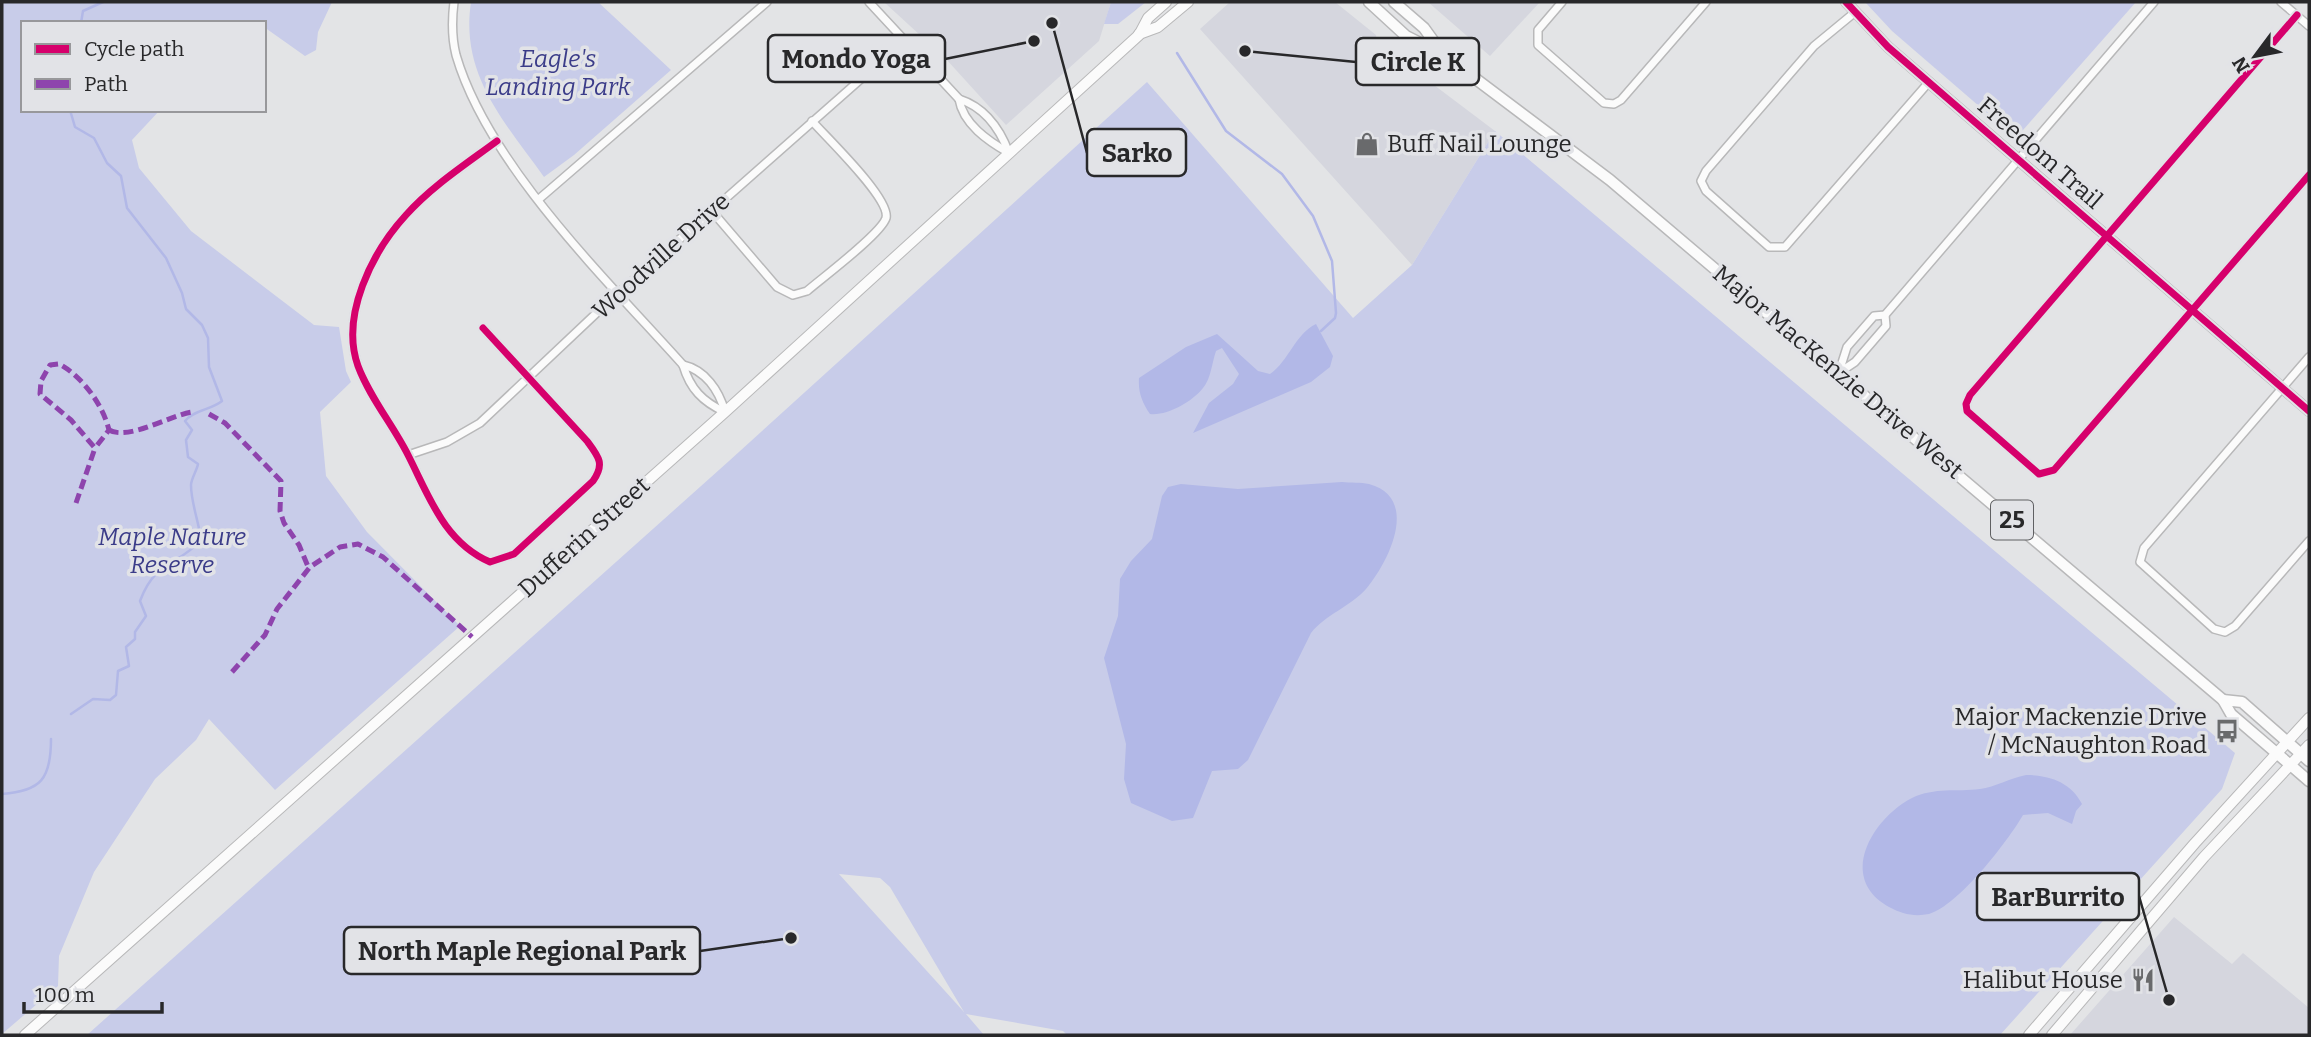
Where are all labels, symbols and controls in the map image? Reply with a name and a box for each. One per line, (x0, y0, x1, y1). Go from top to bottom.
legend (21, 21, 266, 112)
north arrow (2220, 21, 2290, 91)
callout: Mondo Yoga (768, 35, 945, 82)
text: Cycle path (84, 36, 184, 62)
callout: Circle K (1356, 38, 1479, 85)
text: Mondo Yoga (781, 44, 931, 75)
park label: Eagle's Landing Park (486, 45, 631, 101)
text: Circle K (1371, 47, 1466, 78)
text: N (2227, 52, 2255, 77)
text: Path (84, 71, 128, 97)
street label: Freedom Trail (1972, 91, 2108, 215)
callout: Sarko (1087, 129, 1186, 176)
shop icon: Buff Nail Lounge (1353, 130, 1381, 158)
place label: Buff Nail Lounge (1387, 130, 1572, 158)
text: Sarko (1101, 138, 1173, 169)
street label: Woodville Drive (587, 187, 735, 325)
street label: Major MacKenzie Drive West (1707, 259, 1969, 485)
street label: Dufferin Street (513, 471, 655, 603)
road number: 25 (1991, 500, 2033, 540)
park label: Maple Nature Reserve (98, 523, 246, 579)
place label: Major Mackenzie Drive / McNaughton Road (1954, 703, 2207, 759)
bus stop icon: Major Mackenzie Drive / McNaughton Road (2213, 717, 2241, 745)
callout: BarBurrito (1977, 873, 2139, 920)
text: BarBurrito (1991, 882, 2125, 913)
callout: North Maple Regional Park (344, 927, 700, 974)
text: North Maple Regional Park (358, 936, 687, 967)
place label: Halibut House (1963, 966, 2123, 994)
restaurant icon: Halibut House (2129, 966, 2157, 994)
scale bar (24, 970, 163, 1014)
text: 100 m (35, 982, 95, 1008)

